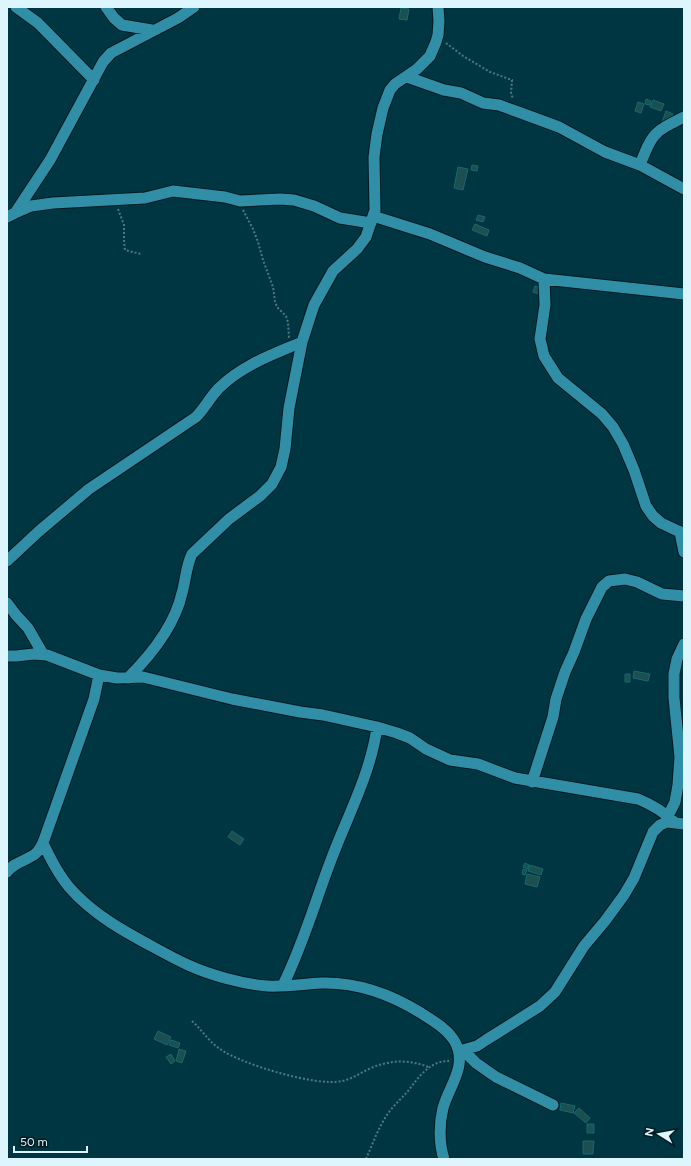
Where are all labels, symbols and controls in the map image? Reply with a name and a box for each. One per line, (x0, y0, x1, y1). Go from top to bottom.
north arrow (639, 1114, 679, 1154)
text: N (642, 1127, 657, 1138)
scale bar (14, 1128, 87, 1154)
text: 50 m (20, 1135, 48, 1149)

